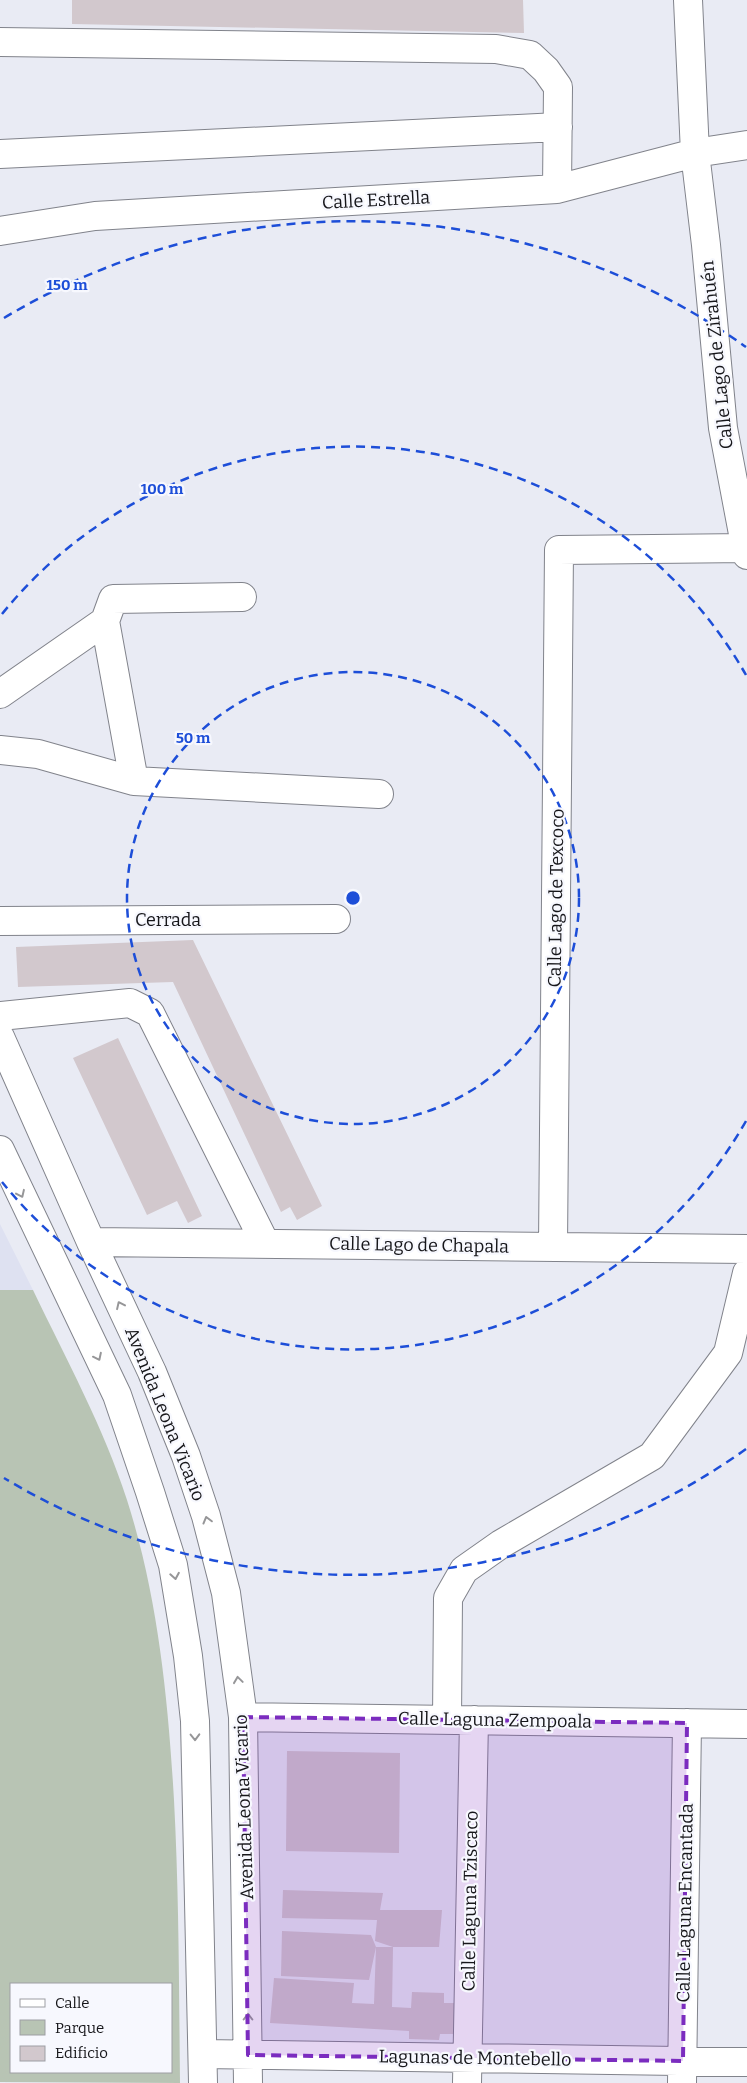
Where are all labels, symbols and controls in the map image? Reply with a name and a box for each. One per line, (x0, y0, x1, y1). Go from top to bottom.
street label: Calle Estrella (321, 186, 431, 214)
street label: Calle Lago de Zirahuén (696, 259, 738, 450)
text: 150 m (46, 276, 88, 294)
text: 100 m (141, 480, 184, 498)
text: 50 m (176, 729, 211, 747)
street label: Calle Lago de Texcoco (543, 808, 569, 988)
centre of rings (344, 889, 362, 907)
street label: Cerrada (135, 909, 201, 931)
one-way arrow (14, 1189, 24, 1198)
street label: Calle Lago de Chapala (329, 1232, 509, 1258)
one-way arrow (116, 1301, 127, 1310)
street label: Avenida Leona Vicario (120, 1324, 210, 1504)
one-way arrow (92, 1352, 102, 1361)
one-way arrow (203, 1517, 213, 1525)
one-way arrow (169, 1572, 179, 1580)
one-way arrow (233, 1675, 244, 1683)
street label: Calle Laguna Zempoala (398, 1707, 592, 1733)
street label: Avenida Leona Vicario (230, 1714, 258, 1900)
one-way arrow (190, 1734, 200, 1741)
street label: Calle Laguna Encantada (672, 1803, 698, 2003)
street label: Calle Laguna Tziscaco (457, 1810, 483, 1992)
legend (10, 1983, 172, 2073)
text: Calle (55, 1994, 89, 2012)
one-way arrow (243, 2013, 253, 2020)
text: Parque (55, 2019, 104, 2037)
text: Edificio (55, 2044, 108, 2062)
street label: Lagunas de Montebello (378, 2045, 572, 2071)

